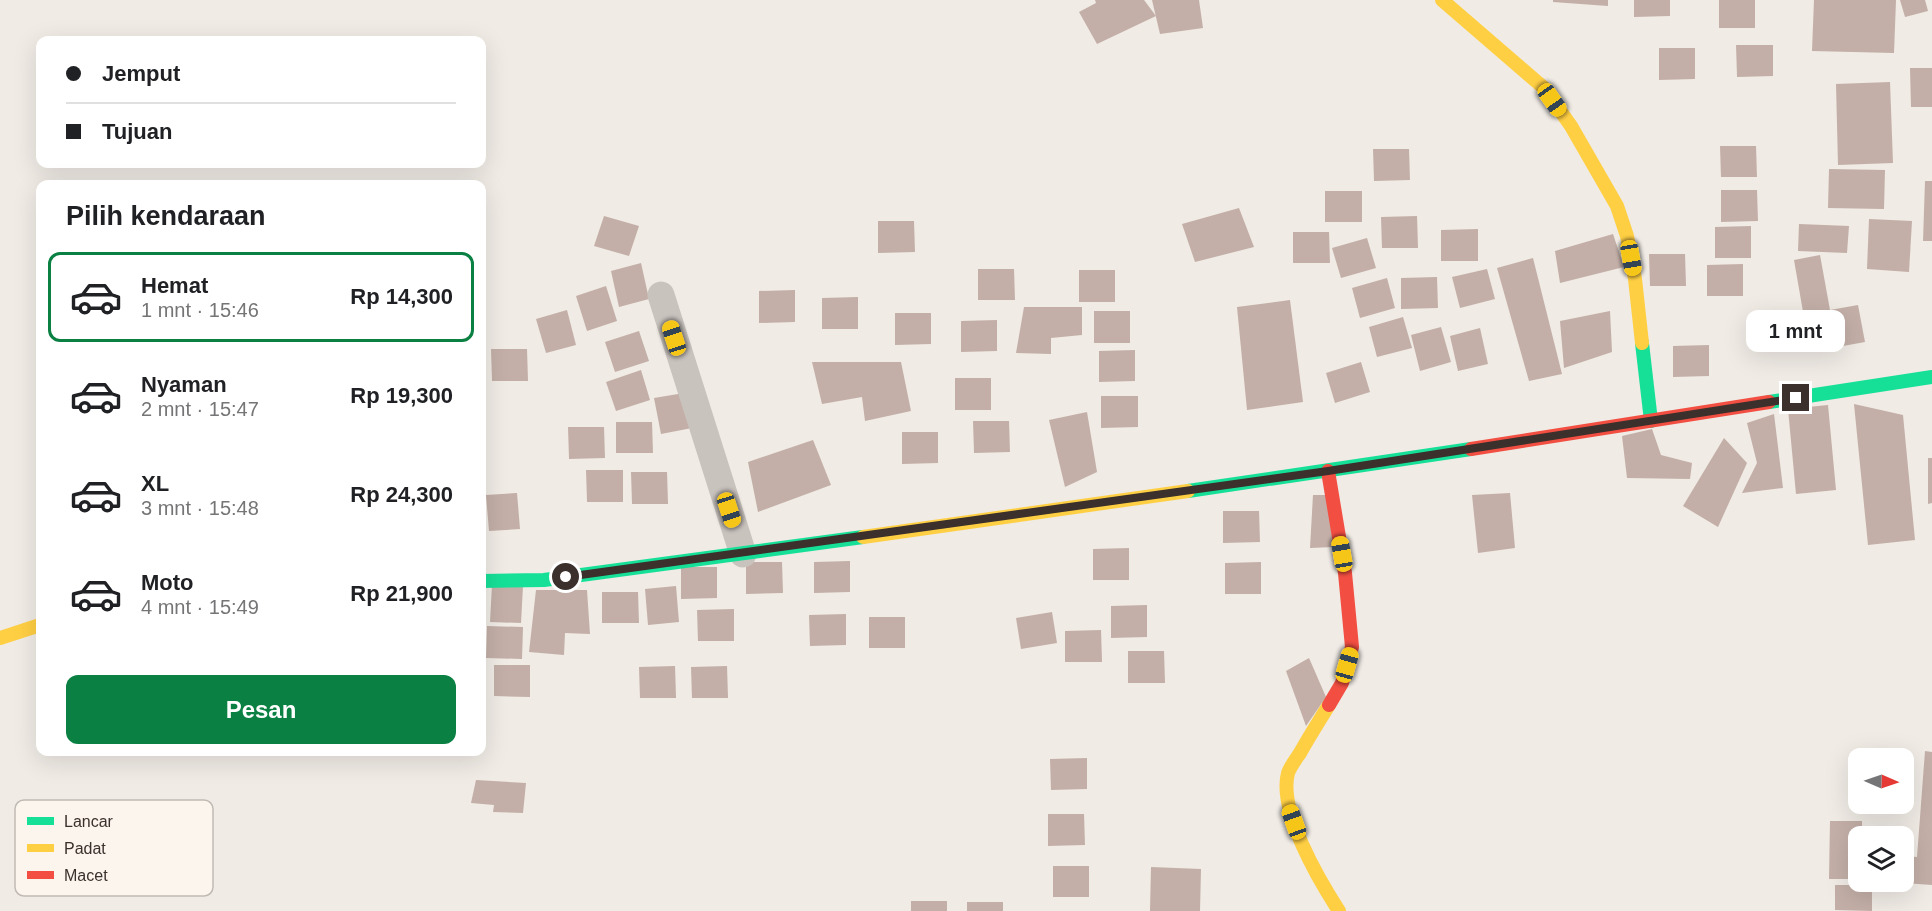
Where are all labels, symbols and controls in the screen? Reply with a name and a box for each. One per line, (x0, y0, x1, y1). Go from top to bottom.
text: Jemput (102, 61, 180, 86)
car (1534, 80, 1570, 120)
text: Tujuan (102, 119, 172, 144)
text: Pilih kendaraan (66, 201, 266, 231)
car (1619, 239, 1643, 277)
icon: car (69, 270, 123, 324)
text: Hemat (141, 273, 208, 298)
text: Rp 14,300 (350, 284, 453, 309)
text: 1 mnt · 15:46 (141, 299, 259, 321)
callout: 1 mnt (1746, 311, 1846, 353)
car (660, 318, 688, 358)
text: 1 mnt (1769, 320, 1822, 342)
icon: car (69, 369, 123, 423)
text: Nyaman (141, 372, 227, 397)
text: Rp 19,300 (350, 383, 453, 408)
route end (1782, 384, 1809, 411)
text: 2 mnt · 15:47 (141, 398, 259, 420)
icon: car (69, 468, 123, 522)
text: XL (141, 471, 169, 496)
text: Rp 24,300 (350, 482, 453, 507)
car (715, 490, 743, 530)
text: 3 mnt · 15:48 (141, 497, 259, 519)
car (1330, 535, 1354, 573)
route start (552, 563, 579, 590)
icon: car (69, 567, 123, 621)
text: Moto (141, 570, 194, 595)
text: Rp 21,900 (350, 581, 453, 606)
text: 4 mnt · 15:49 (141, 596, 259, 618)
car (1333, 645, 1361, 685)
button: Pesan (66, 675, 456, 744)
north arrow (1848, 748, 1914, 814)
map controls (1848, 748, 1914, 892)
legend (15, 800, 213, 896)
car (1279, 802, 1309, 842)
text: Lancar (64, 813, 114, 830)
button: layers (1848, 826, 1914, 892)
text: Padat (64, 840, 106, 857)
text: Macet (64, 867, 108, 884)

